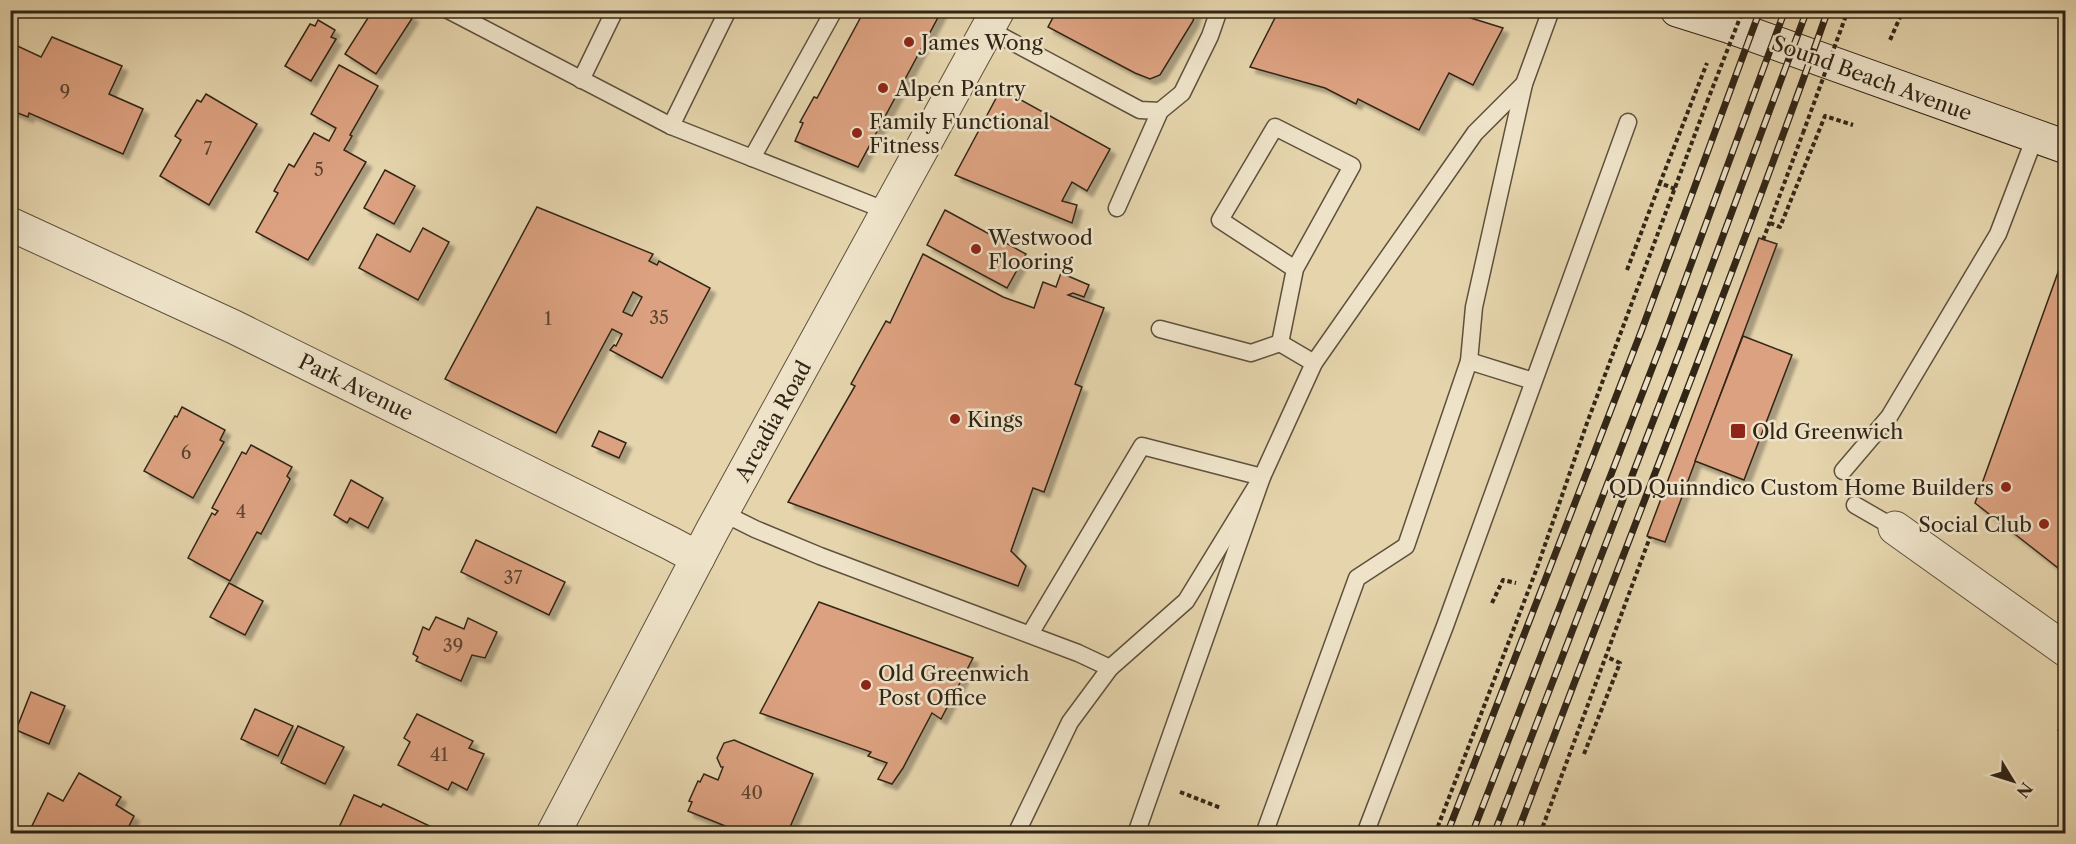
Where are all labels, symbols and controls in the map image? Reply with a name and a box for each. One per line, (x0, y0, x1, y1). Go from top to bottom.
place label: James Wong (918, 30, 1044, 55)
street label: Sound Beach Avenue (1769, 30, 1975, 126)
marker: James Wong (902, 35, 916, 49)
place label: Alpen Pantry (894, 76, 1026, 101)
house number: 9 (60, 81, 70, 103)
marker: Alpen Pantry (876, 81, 890, 95)
place label: Family Functional Fitness (869, 109, 1049, 158)
marker: Family Functional Fitness (850, 126, 864, 140)
house number: 7 (204, 138, 213, 160)
house number: 5 (314, 159, 324, 181)
place label: Westwood Flooring (987, 225, 1093, 274)
marker: Westwood Flooring (969, 242, 983, 256)
house number: 35 (649, 307, 669, 329)
house number: 1 (544, 308, 552, 330)
street label: Park Avenue (295, 348, 417, 426)
street label: Arcadia Road (729, 356, 816, 486)
place label: Kings (967, 407, 1023, 432)
marker: Kings (948, 412, 962, 426)
place label: Old Greenwich (1752, 419, 1903, 444)
marker: Old Greenwich (1729, 422, 1747, 440)
house number: 6 (181, 442, 191, 464)
place label: QD Quinndico Custom Home Builders (1609, 475, 1994, 500)
marker: QD Quinndico Custom Home Builders (1999, 480, 2013, 494)
house number: 4 (236, 501, 246, 523)
place label: Social Club (1918, 512, 2032, 537)
marker: Social Club (2037, 517, 2051, 531)
house number: 37 (504, 567, 523, 589)
house number: 39 (443, 635, 463, 657)
place label: Old Greenwich Post Office (878, 661, 1029, 710)
marker: Old Greenwich Post Office (859, 678, 873, 692)
house number: 41 (430, 744, 448, 766)
north arrow (1983, 751, 2043, 811)
text: N (2013, 779, 2037, 802)
house number: 40 (741, 782, 763, 804)

